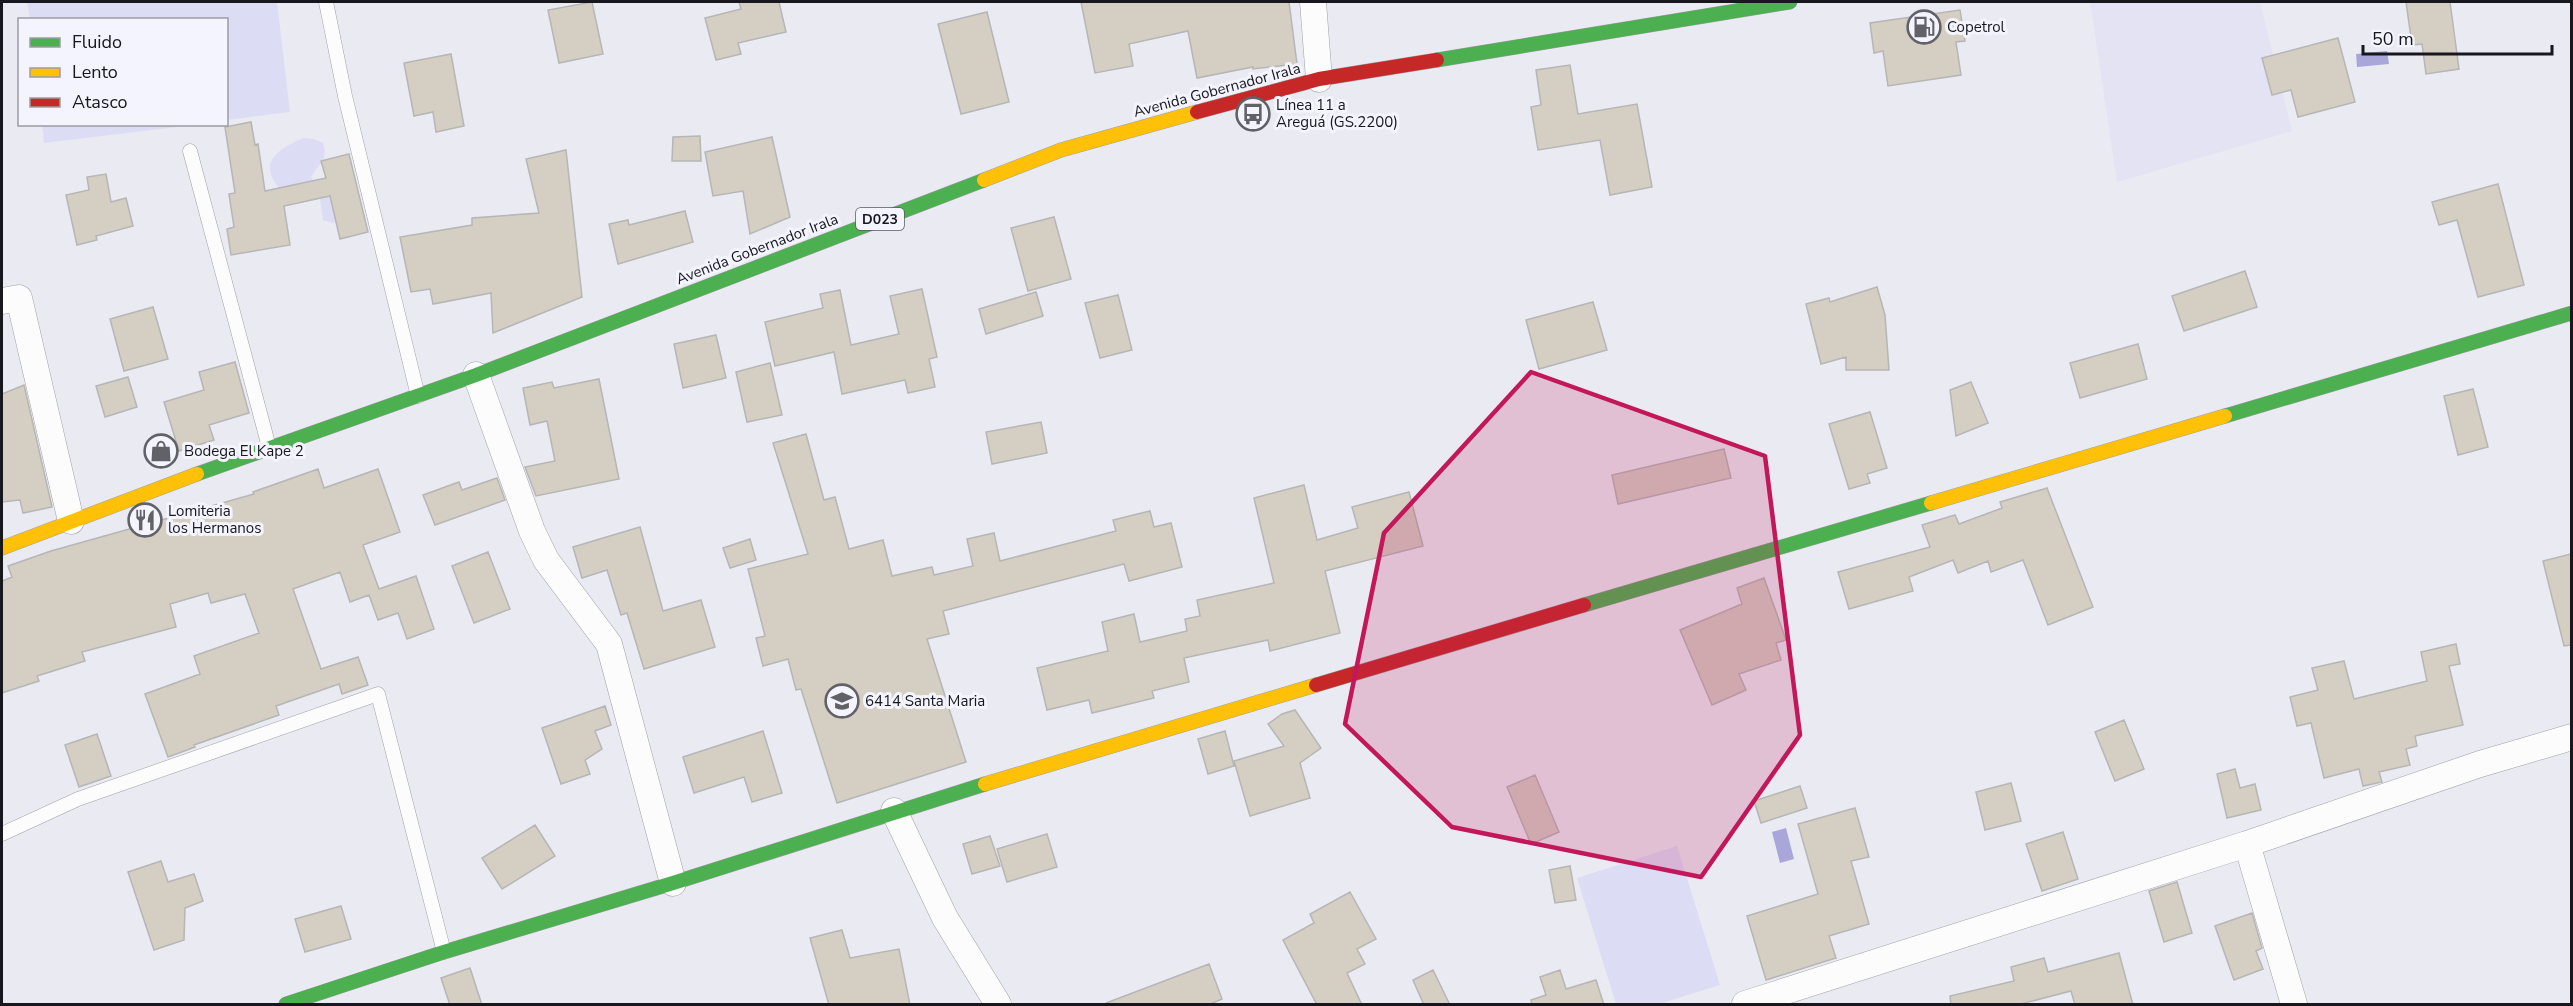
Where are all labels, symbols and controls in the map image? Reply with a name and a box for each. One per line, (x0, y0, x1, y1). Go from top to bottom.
fuel station icon: Copetrol (1906, 9, 1942, 45)
place label: Copetrol (1947, 17, 2005, 37)
legend (18, 18, 228, 126)
scale bar (2363, 18, 2552, 56)
text: 50 m (2372, 27, 2414, 51)
text: Fluido (72, 30, 122, 54)
street label: Avenida Gobernador Irala (1131, 58, 1303, 122)
text: Lento (72, 60, 118, 84)
text: Atasco (72, 90, 128, 114)
place label: Línea 11 a Areguá (GS.2200) (1276, 95, 1398, 132)
bus stop icon: Línea 11 a Areguá (GS.2200) (1235, 96, 1271, 132)
road number: D023 (856, 208, 904, 230)
street label: Avenida Gobernador Irala (673, 209, 841, 289)
shop icon: Bodega El Kape 2 (143, 433, 179, 469)
place label: Bodega El Kape 2 (184, 441, 304, 461)
place label: Lomiteria los Hermanos (168, 501, 261, 538)
restaurant icon: Lomiteria los Hermanos (127, 502, 163, 538)
school or university icon: 6414 Santa Maria (824, 683, 860, 719)
place label: 6414 Santa Maria (865, 691, 985, 711)

